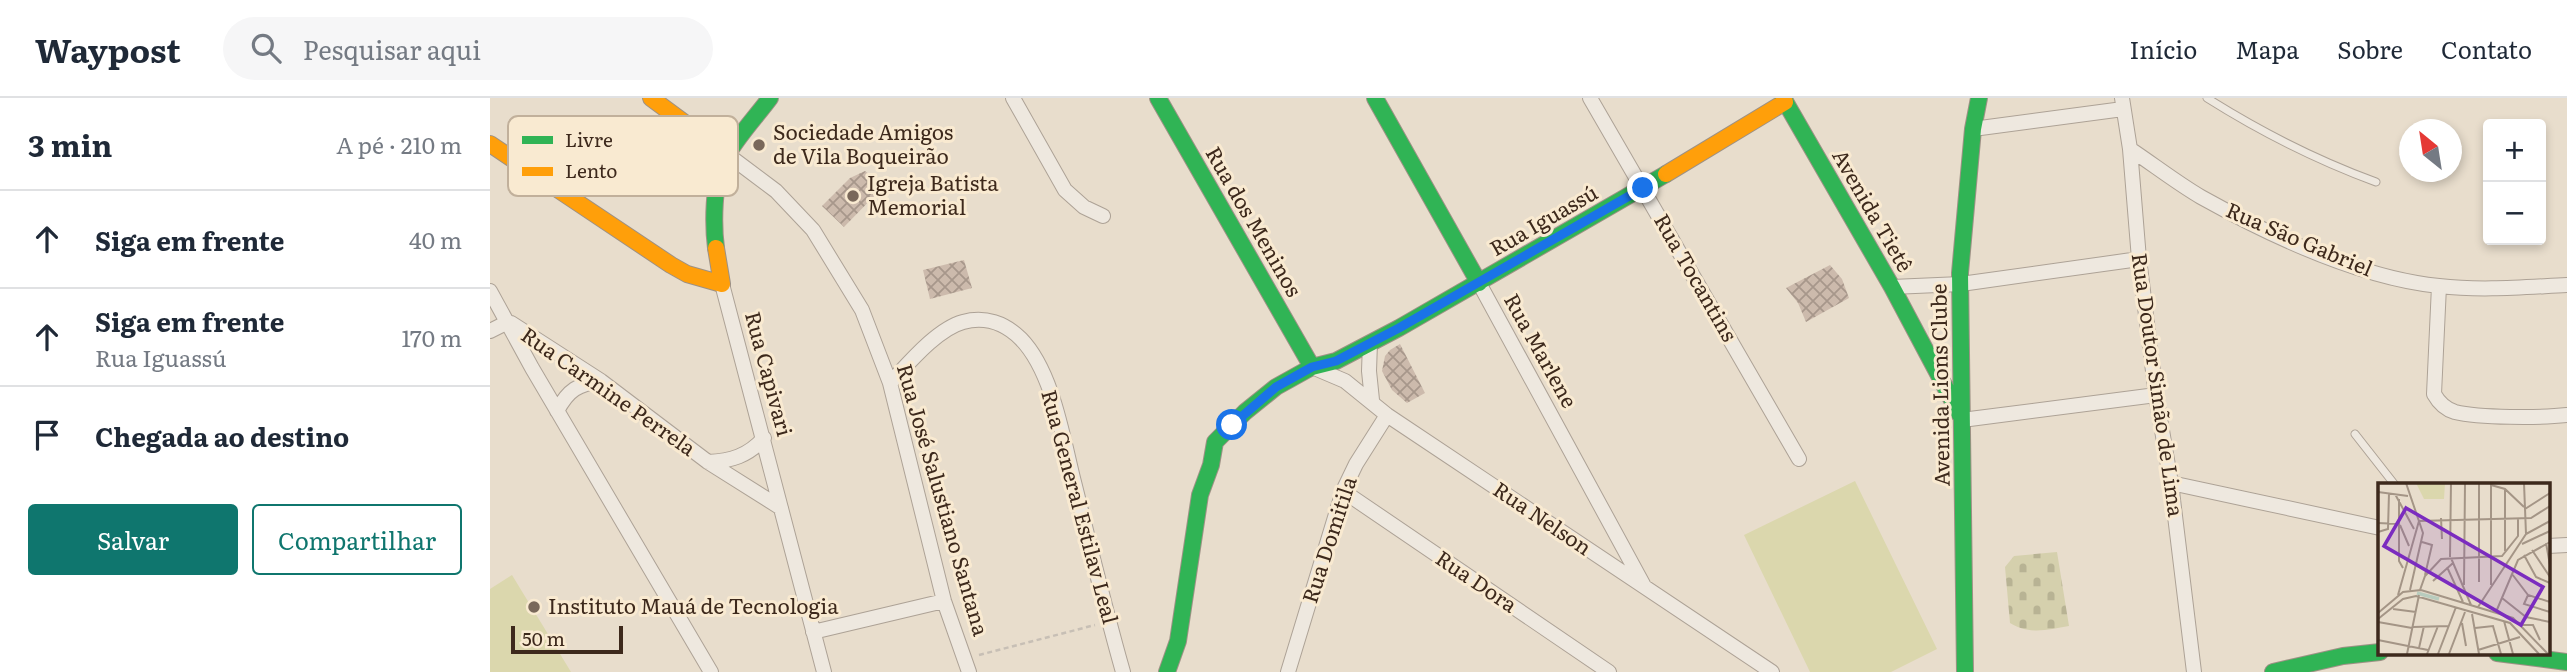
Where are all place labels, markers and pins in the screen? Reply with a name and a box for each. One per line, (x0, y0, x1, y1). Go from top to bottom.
place label: Sociedade Amigos de Vila Boqueirão (773, 115, 953, 170)
marker: Sociedade Amigos de Vila Boqueirão (751, 137, 767, 153)
place label: Igreja Batista Memorial (867, 166, 999, 221)
marker: Igreja Batista Memorial (845, 188, 861, 204)
place label: Instituto Mauá de Tecnologia (548, 589, 839, 620)
marker: Instituto Mauá de Tecnologia (526, 599, 542, 615)

